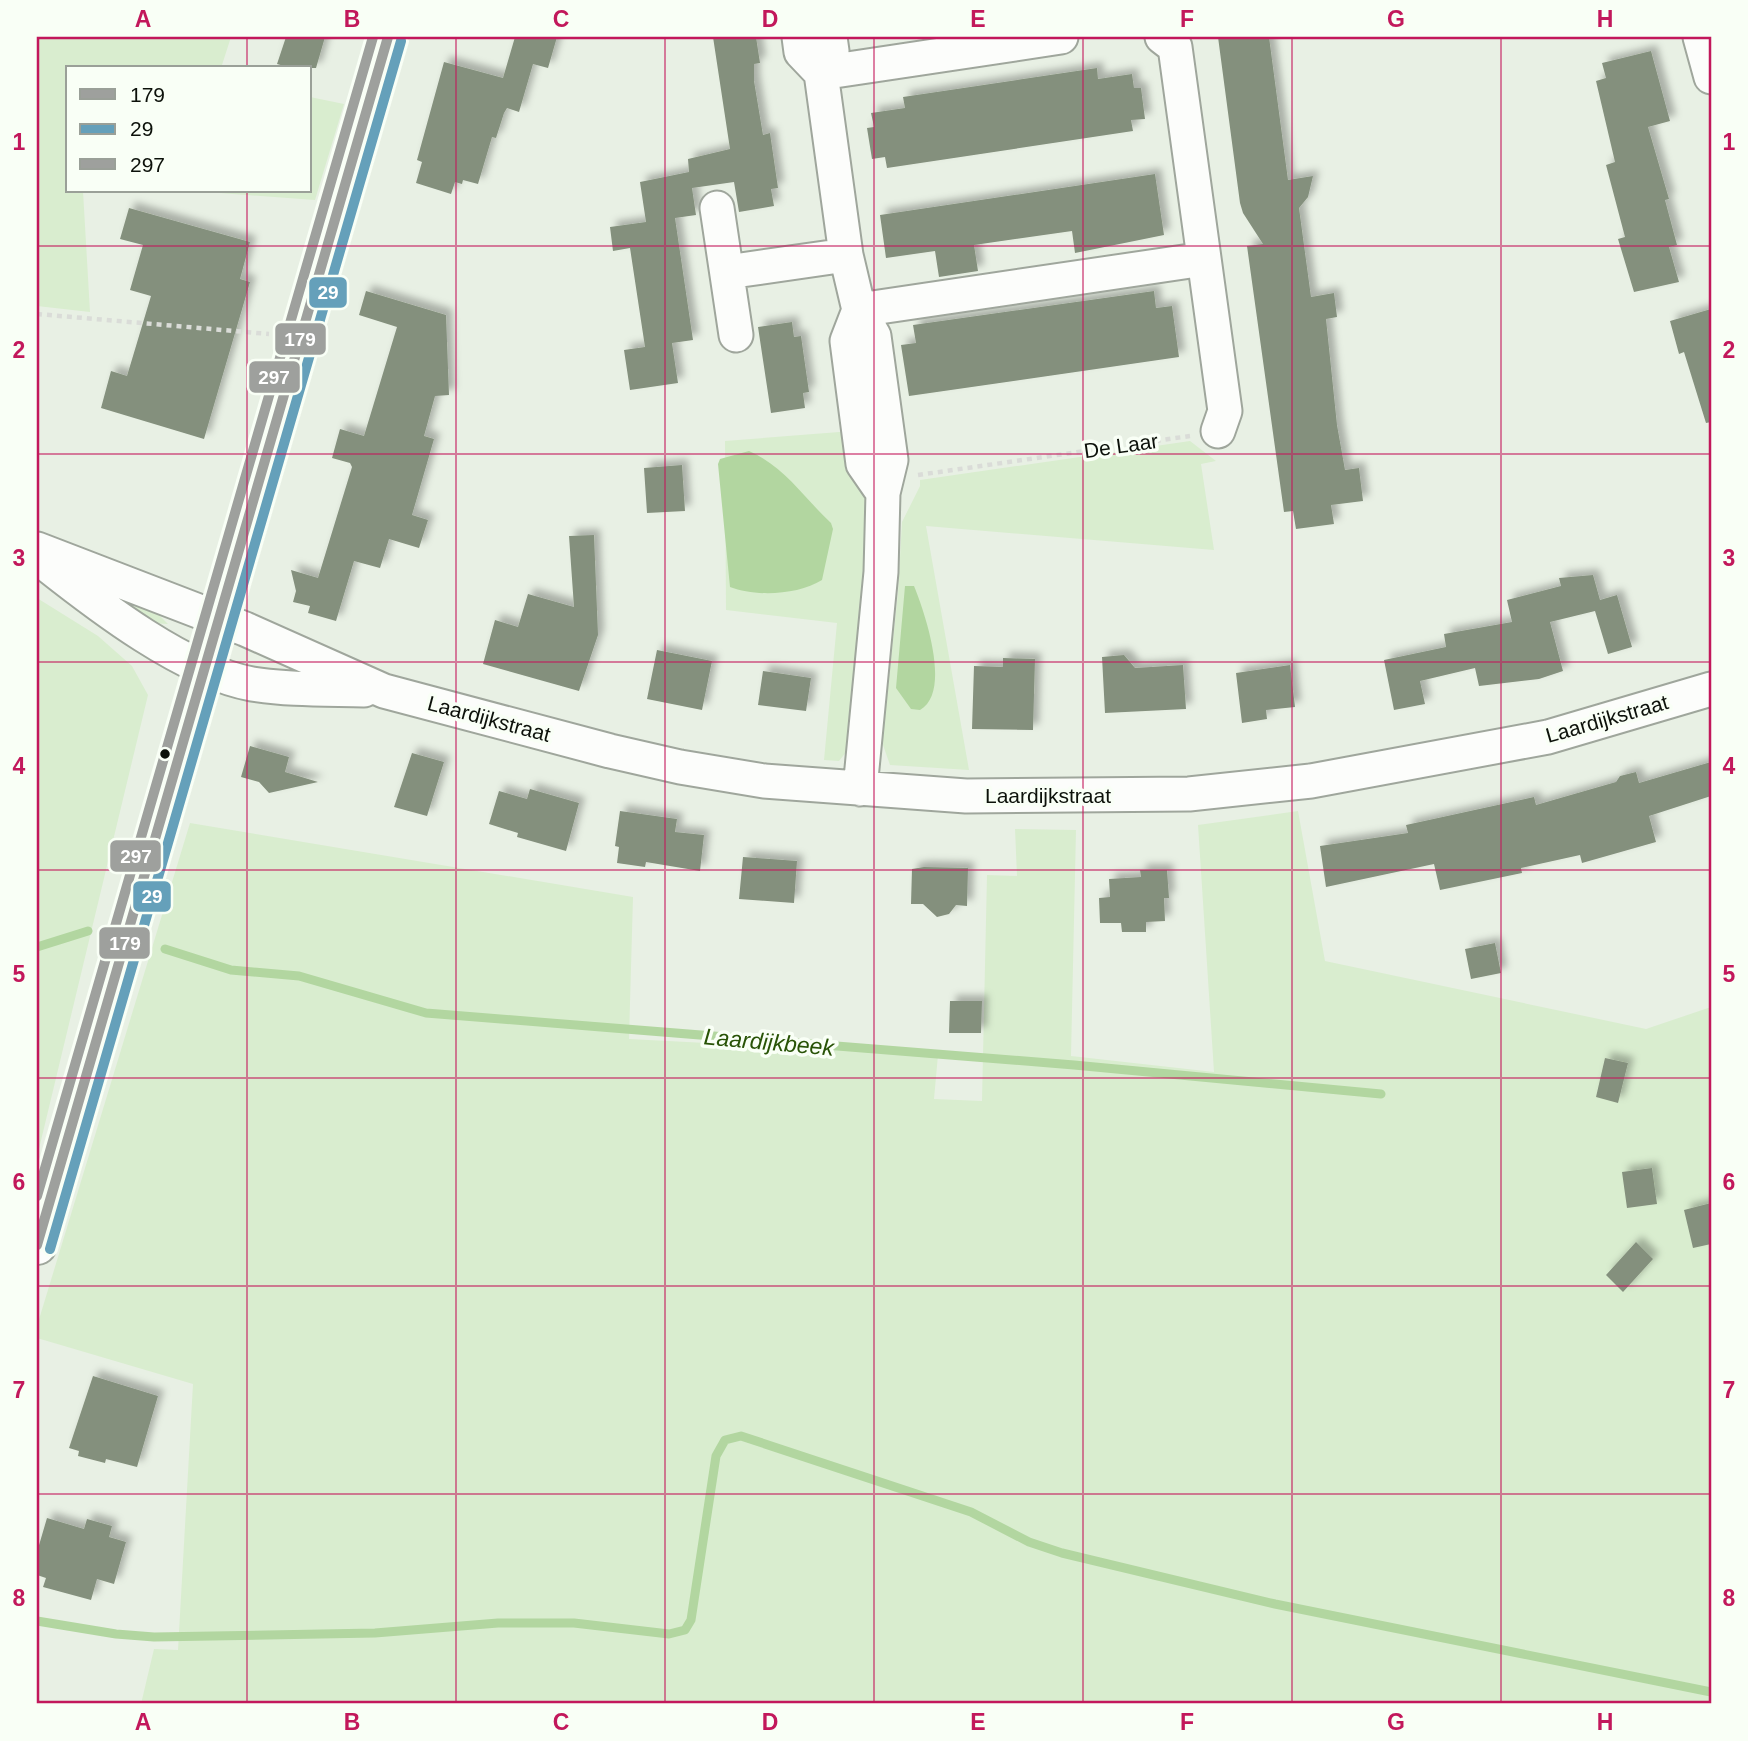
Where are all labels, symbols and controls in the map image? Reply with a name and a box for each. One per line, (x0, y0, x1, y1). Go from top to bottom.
text: A (135, 6, 151, 32)
text: B (344, 6, 360, 32)
text: C (553, 6, 569, 32)
text: D (762, 6, 778, 32)
text: E (970, 6, 986, 32)
text: F (1180, 6, 1194, 32)
text: G (1387, 6, 1405, 32)
text: H (1597, 6, 1613, 32)
legend (66, 66, 312, 192)
text: 179 (130, 83, 165, 106)
text: 29 (130, 117, 153, 140)
text: 1 (13, 129, 26, 155)
text: 1 (1723, 129, 1736, 155)
text: 297 (130, 153, 165, 176)
line badge: 29 (308, 276, 348, 309)
text: 29 (317, 282, 339, 303)
line badge: 179 (274, 322, 327, 356)
text: 179 (284, 329, 316, 350)
text: 2 (13, 337, 25, 363)
text: 2 (1723, 337, 1735, 363)
line badge: 297 (248, 360, 301, 394)
text: 297 (258, 367, 290, 388)
street label: De Laar (1082, 429, 1160, 462)
text: 3 (13, 545, 25, 571)
text: 3 (1723, 545, 1735, 571)
street label: Laardijkstraat (1543, 690, 1671, 747)
street label: Laardijkstraat (425, 691, 553, 746)
unlabelled marker (158, 747, 172, 761)
text: 4 (13, 753, 26, 779)
text: 4 (1723, 753, 1736, 779)
street label: Laardijkstraat (985, 784, 1111, 807)
line badge: 297 (109, 839, 162, 873)
text: 297 (120, 846, 152, 867)
line badge: 29 (132, 880, 172, 913)
text: 29 (141, 886, 163, 907)
line badge: 179 (98, 926, 151, 960)
text: 179 (109, 933, 141, 954)
text: 5 (13, 961, 26, 987)
text: 5 (1723, 961, 1736, 987)
water label: Laardijkbeek (703, 1023, 837, 1061)
text: 6 (13, 1169, 25, 1195)
text: 6 (1723, 1169, 1735, 1195)
text: 7 (13, 1377, 25, 1403)
text: 7 (1723, 1377, 1735, 1403)
text: 8 (13, 1585, 26, 1611)
text: 8 (1723, 1585, 1736, 1611)
text: A (135, 1709, 151, 1735)
text: B (344, 1709, 360, 1735)
text: C (553, 1709, 569, 1735)
text: D (762, 1709, 778, 1735)
text: E (970, 1709, 986, 1735)
text: F (1180, 1709, 1194, 1735)
text: G (1387, 1709, 1405, 1735)
text: H (1597, 1709, 1613, 1735)

